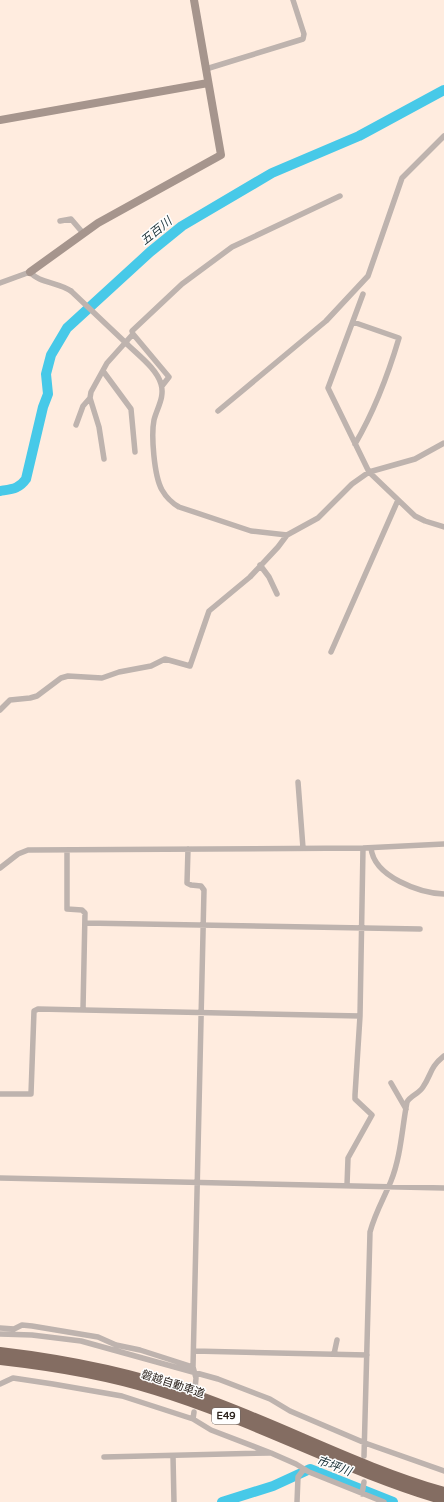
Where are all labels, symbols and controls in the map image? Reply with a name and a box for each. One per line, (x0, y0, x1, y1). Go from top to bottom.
water label: 五百川 (138, 213, 176, 248)
street label: 磐越自動車道 (140, 1368, 206, 1400)
road number: E49 (212, 1408, 240, 1424)
water label: 市坪川 (315, 1453, 355, 1479)

